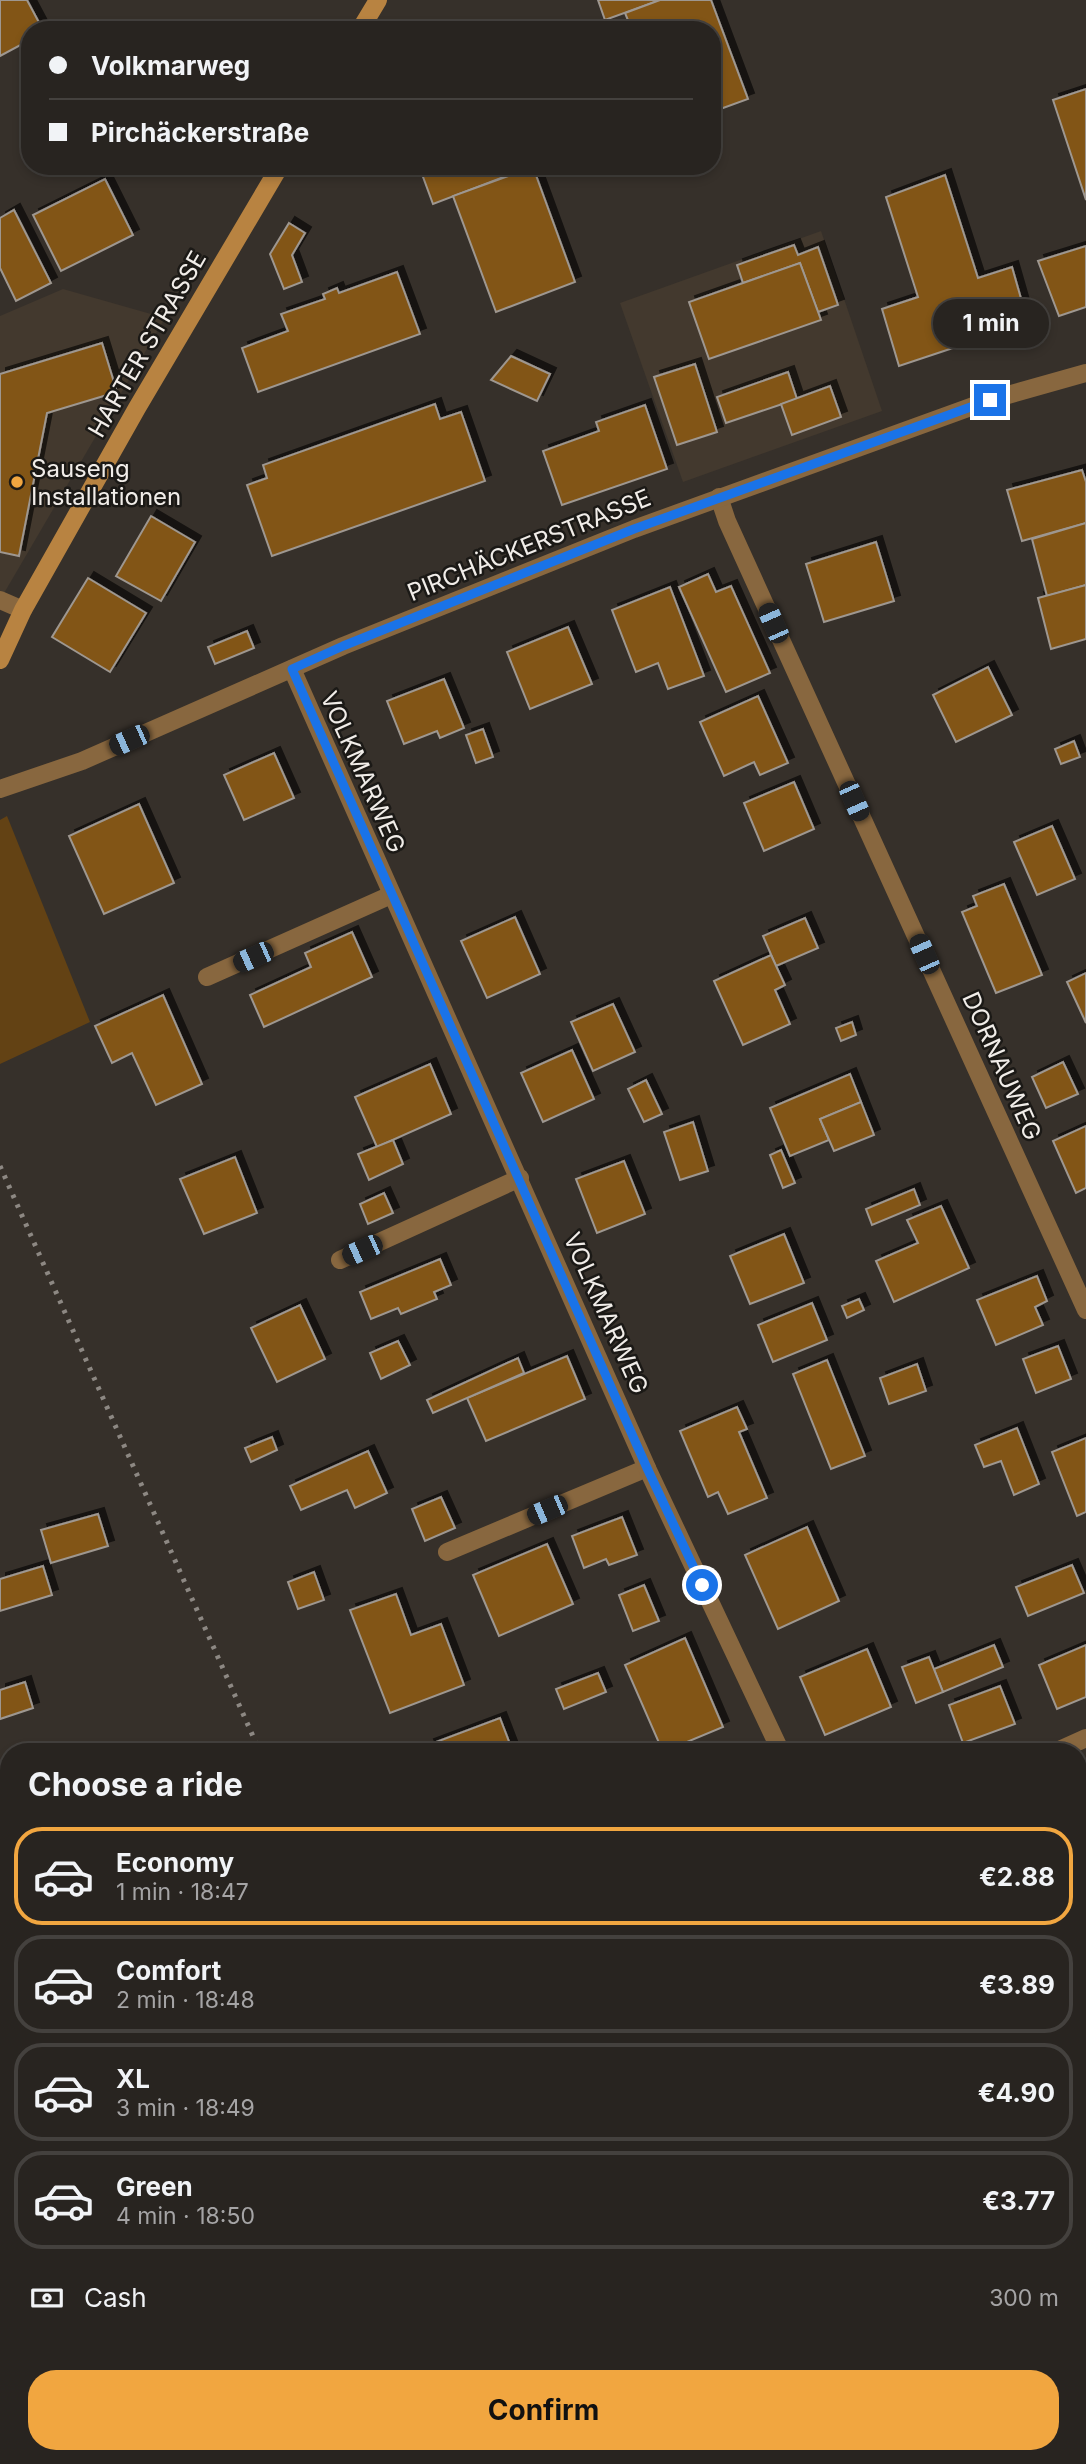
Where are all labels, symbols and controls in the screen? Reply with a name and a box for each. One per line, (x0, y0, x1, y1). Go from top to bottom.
text: Volkmarweg (91, 50, 250, 81)
text: Pirchäckerstraße (91, 117, 309, 148)
street label: HARTER STRASSE (82, 246, 212, 442)
callout: 1 min (932, 298, 1048, 348)
text: 1 min (963, 309, 1019, 337)
route end (974, 384, 1006, 416)
place label: Sauseng Installationen (31, 454, 181, 511)
marker: Sauseng Installationen (9, 474, 25, 490)
street label: PIRCHÄCKERSTRASSE (403, 483, 655, 607)
car (755, 600, 792, 646)
street label: VOLKMARWEG (314, 687, 412, 857)
car (106, 722, 153, 758)
car (836, 778, 873, 824)
car (906, 931, 943, 977)
car (230, 939, 277, 975)
street label: DORNAUWEG (956, 987, 1048, 1145)
street label: VOLKMARWEG (557, 1228, 655, 1398)
car (339, 1232, 386, 1268)
car (524, 1492, 571, 1528)
route start (686, 1569, 718, 1601)
text: Choose a ride (28, 1765, 243, 1804)
icon: car (32, 1845, 95, 1908)
text: Economy (116, 1847, 234, 1878)
text: €2.88 (979, 1861, 1055, 1892)
text: 1 min · 18:47 (116, 1878, 249, 1906)
icon: car (32, 1953, 95, 2016)
text: Comfort (116, 1955, 221, 1986)
text: €3.89 (979, 1969, 1055, 2000)
text: 2 min · 18:48 (116, 1986, 255, 2014)
icon: car (32, 2061, 95, 2124)
text: XL (116, 2063, 150, 2094)
text: €4.90 (978, 2077, 1055, 2108)
text: 3 min · 18:49 (116, 2094, 255, 2122)
icon: car (32, 2169, 95, 2232)
text: Green (116, 2171, 193, 2202)
text: €3.77 (982, 2185, 1055, 2216)
text: 4 min · 18:50 (116, 2202, 255, 2230)
icon: cash (28, 2279, 66, 2317)
text: Cash (84, 2282, 147, 2313)
text: 300 m (989, 2284, 1059, 2312)
button: Confirm (28, 2370, 1059, 2450)

